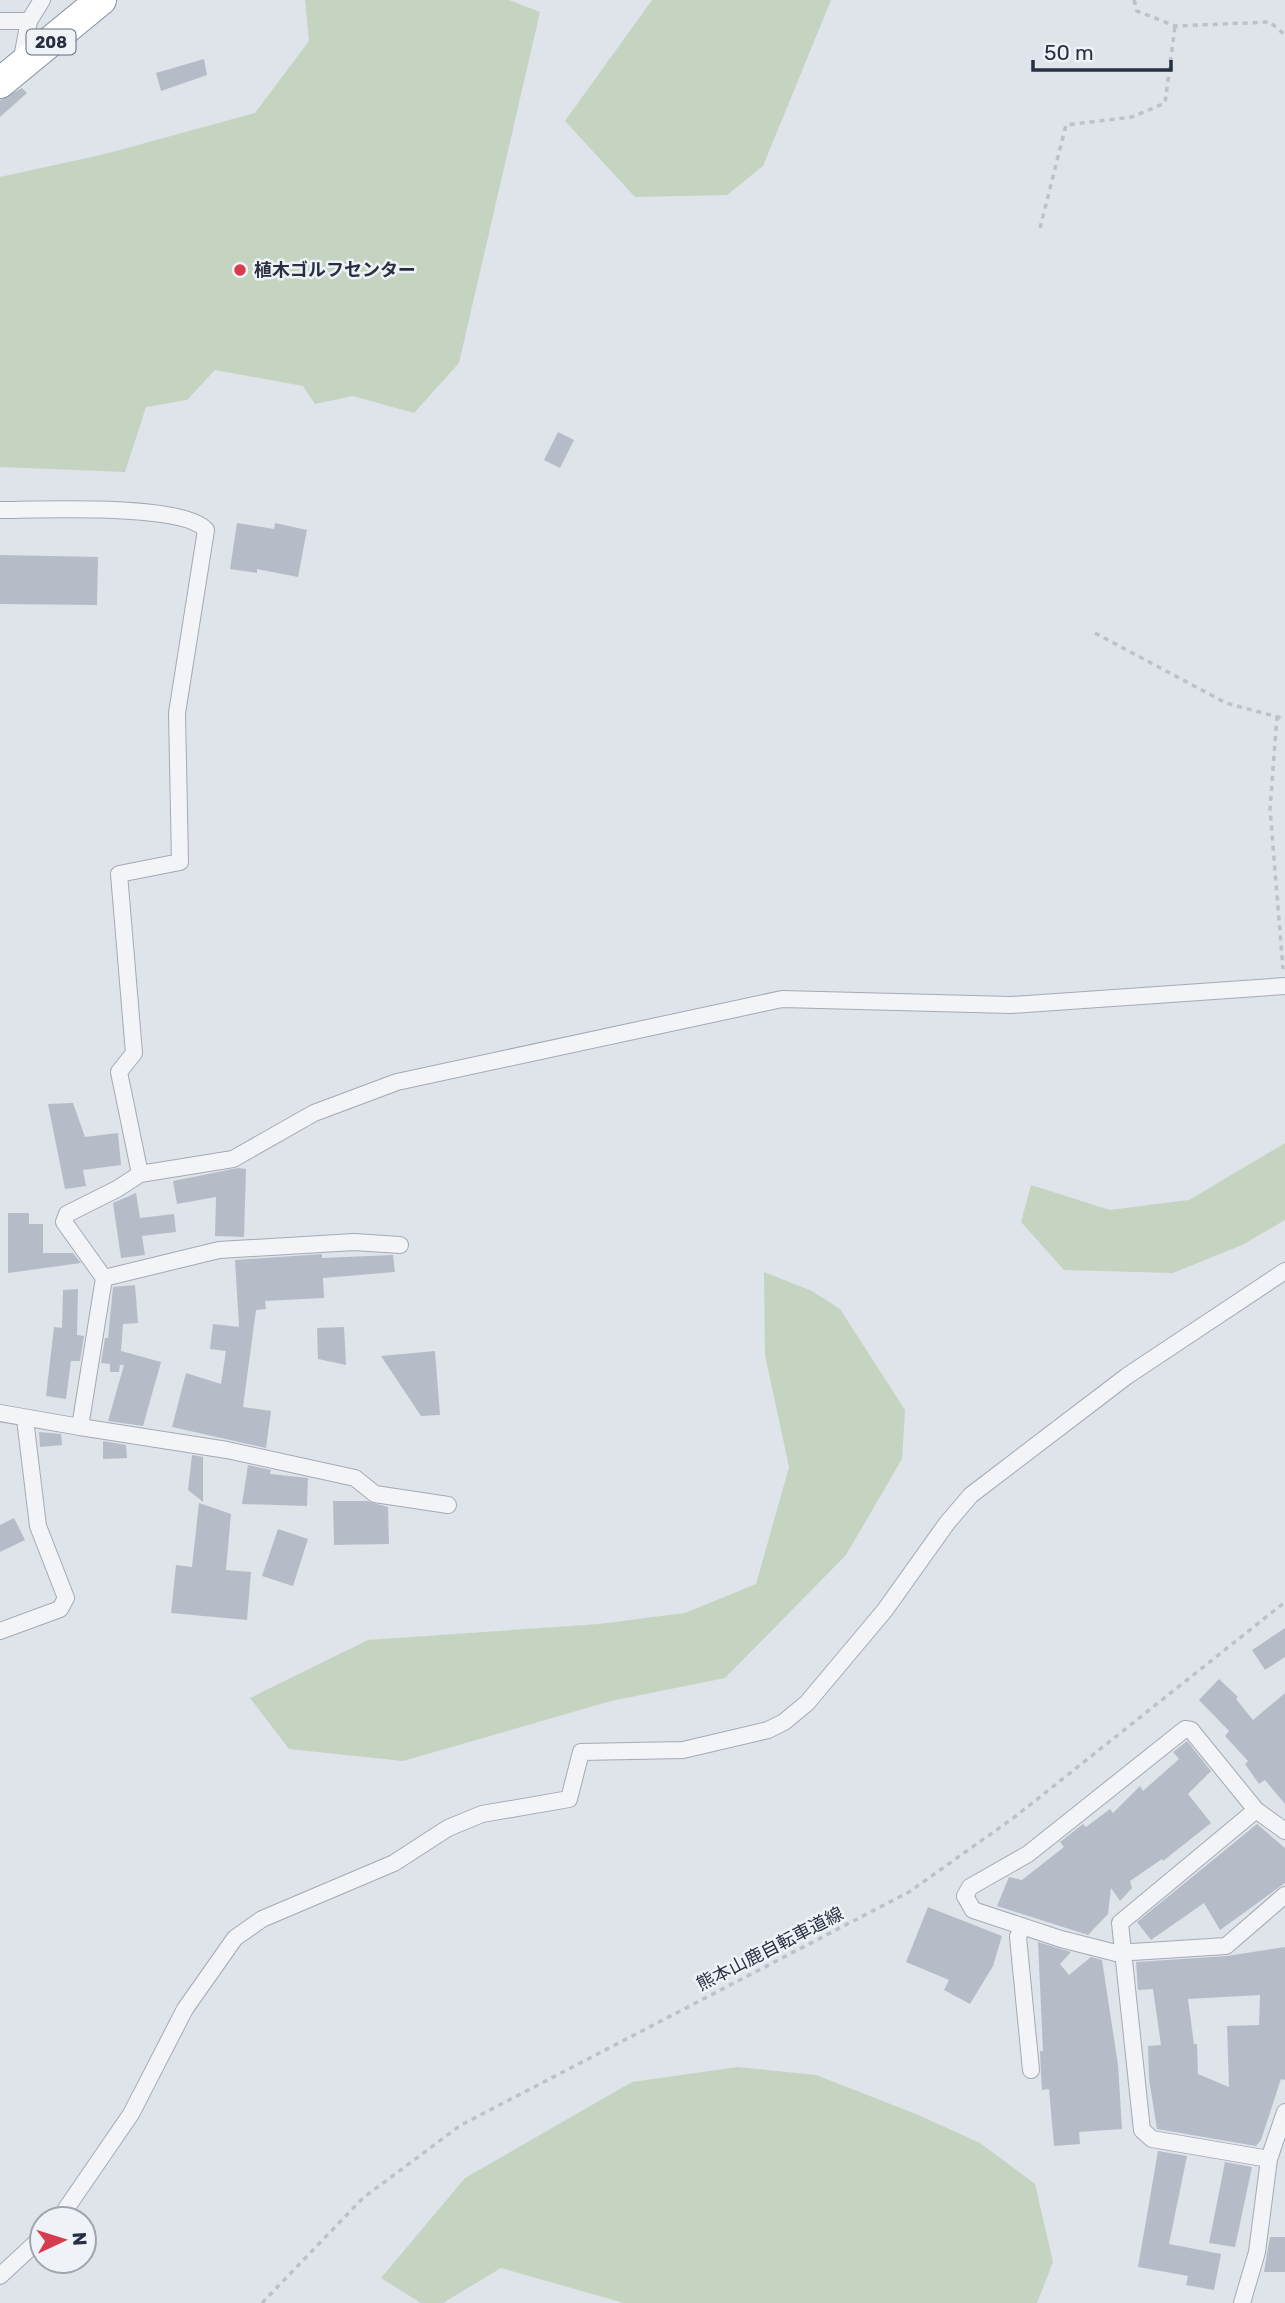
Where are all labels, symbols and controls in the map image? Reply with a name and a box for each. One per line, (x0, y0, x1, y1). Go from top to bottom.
scale bar (1033, 28, 1171, 72)
road number: 208 (26, 30, 76, 54)
text: 50 m (1044, 40, 1094, 65)
place label: 植木ゴルフセンター (254, 259, 416, 281)
marker: 植木ゴルフセンター (232, 262, 248, 278)
street label: 熊本山鹿自転車道線 (693, 1902, 847, 1996)
north arrow (28, 2205, 98, 2275)
text: N (68, 2231, 91, 2246)

